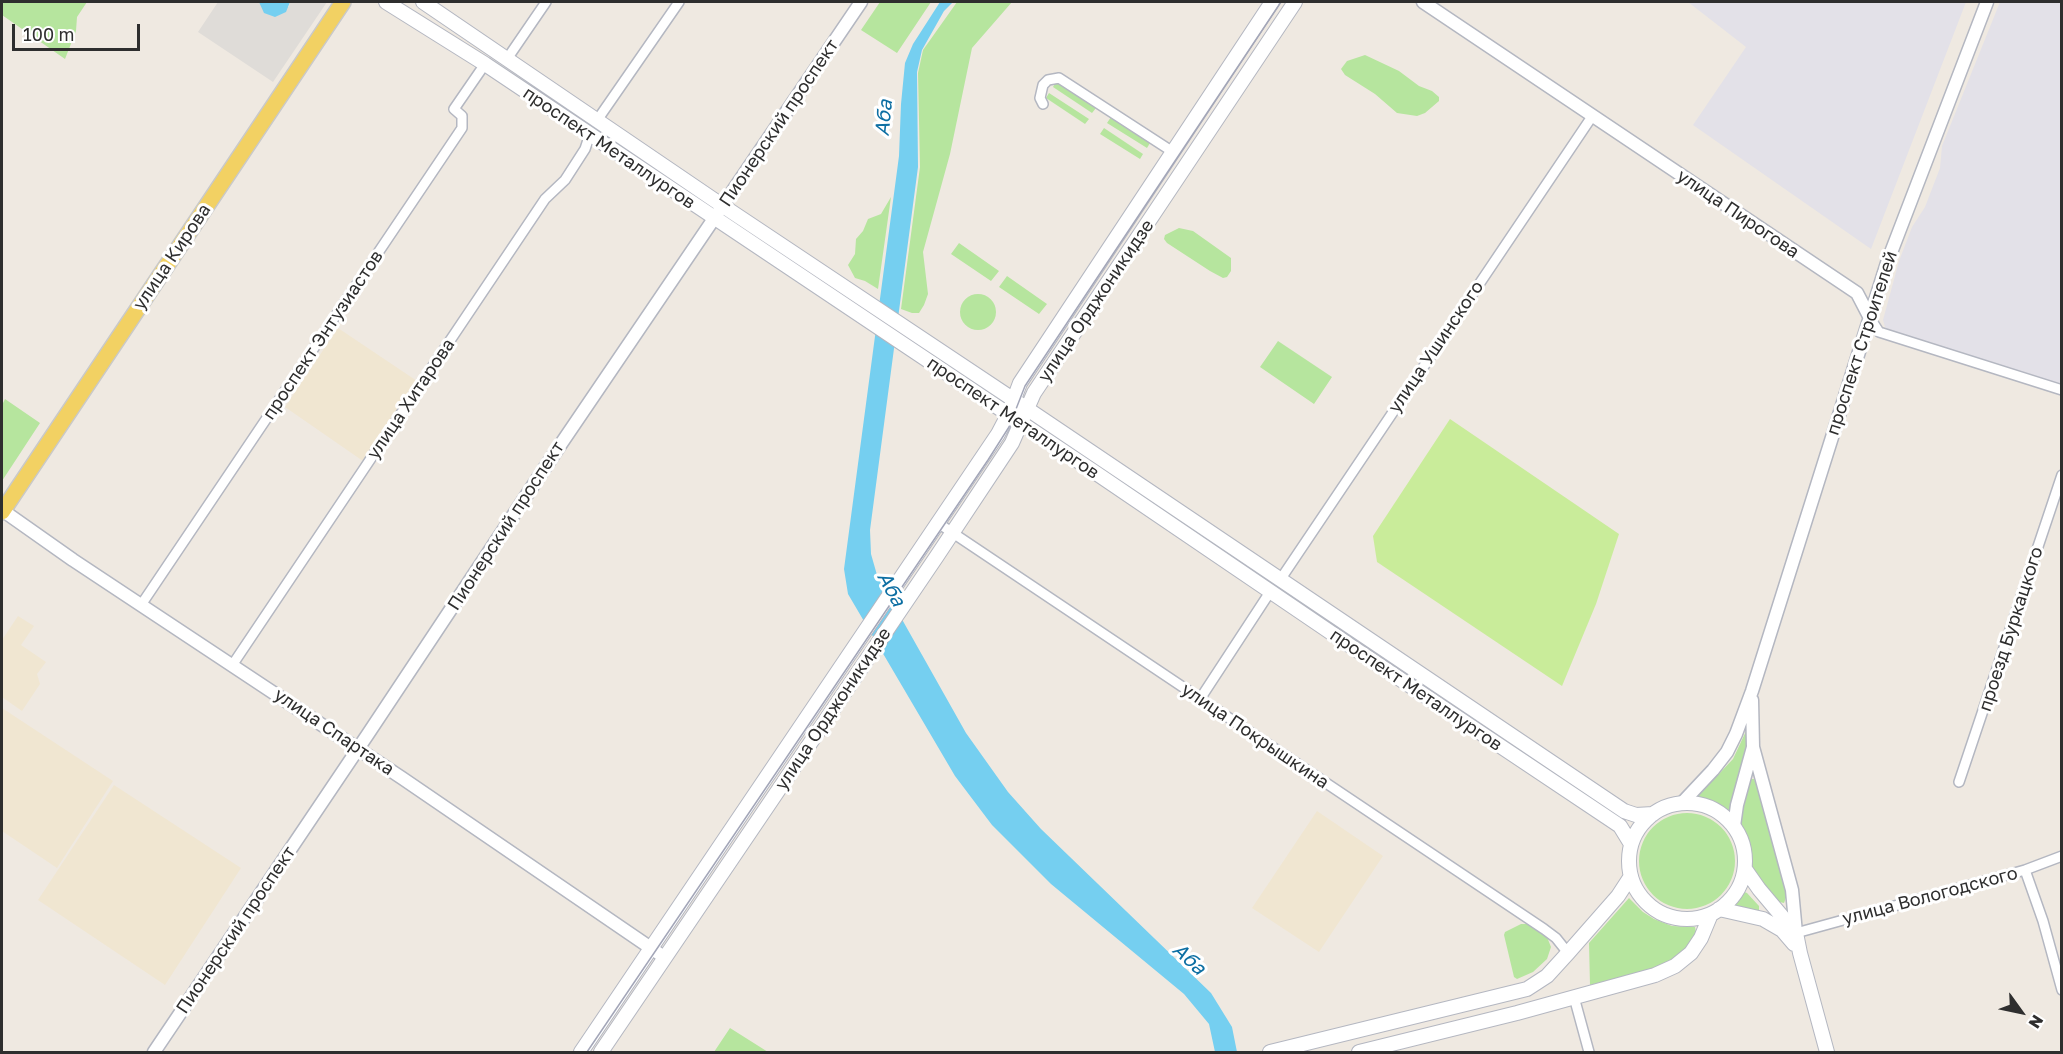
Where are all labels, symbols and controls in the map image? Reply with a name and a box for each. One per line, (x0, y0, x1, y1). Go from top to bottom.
scale bar (15, 12, 142, 50)
text: 100 m (23, 23, 74, 45)
street label: Пионерский проспект (715, 35, 843, 211)
street label: проспект Металлургов (519, 82, 699, 214)
water label: Аба (870, 99, 898, 137)
street label: улица Пирогова (1673, 165, 1803, 263)
street label: улица Кирова (129, 200, 215, 314)
street label: улица Орджоникидзе (1034, 216, 1158, 386)
street label: проспект Энтузиастов (258, 246, 388, 424)
street label: проспект Строителей (1822, 248, 1902, 438)
street label: улица Ушинского (1384, 277, 1488, 417)
street label: улица Хитарова (363, 335, 459, 463)
street label: проспект Металлургов (923, 352, 1103, 484)
street label: Пионерский проспект (443, 437, 569, 615)
street label: проезд Буркацкого (1974, 544, 2048, 714)
water label: Аба (872, 567, 910, 611)
street label: улица Орджоникидзе (771, 624, 895, 794)
street label: проспект Металлургов (1326, 624, 1506, 756)
street label: улица Покрышкина (1177, 679, 1333, 793)
street label: улица Спартака (270, 684, 398, 780)
street label: Пионерский проспект (172, 842, 300, 1018)
street label: улица Вологодского (1840, 862, 2020, 930)
water label: Аба (1168, 938, 1210, 980)
north arrow (1991, 982, 2051, 1042)
text: N (2024, 1011, 2048, 1032)

